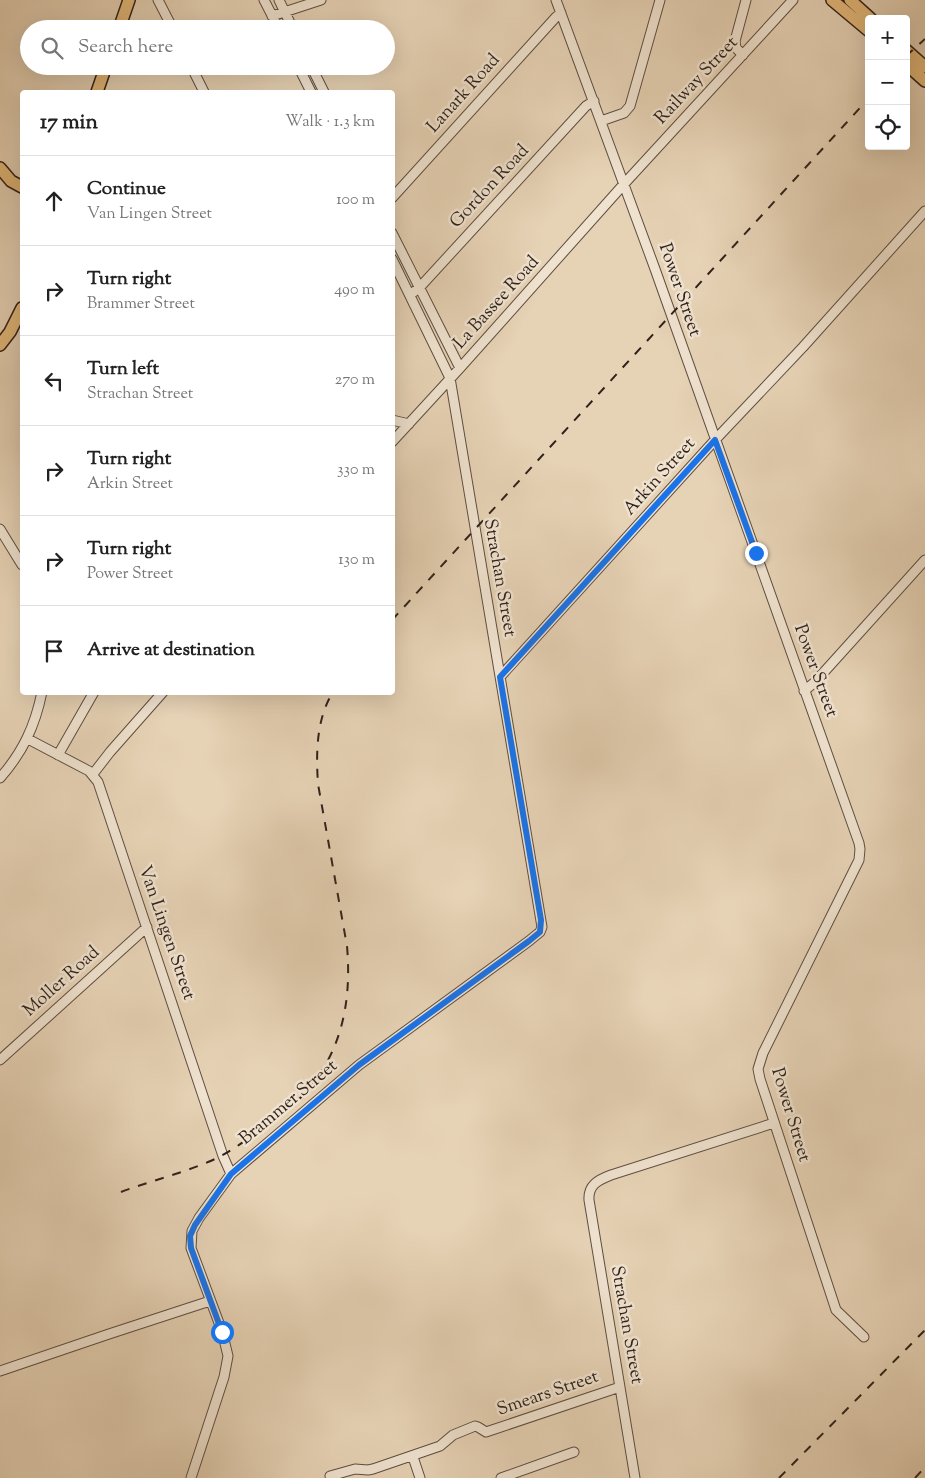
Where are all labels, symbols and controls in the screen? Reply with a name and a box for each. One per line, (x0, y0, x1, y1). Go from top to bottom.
map controls (865, 15, 910, 150)
button: + (865, 15, 910, 60)
search box (20, 20, 395, 75)
street label: Railway Street (649, 31, 745, 131)
icon: search (38, 34, 66, 62)
text: Search here (78, 34, 173, 61)
street label: Lanark Road (421, 49, 507, 139)
button: − (865, 60, 910, 105)
button: locate (865, 105, 910, 150)
text: 17 min (40, 108, 98, 138)
text: Walk · 1.3 km (285, 111, 375, 134)
street label: Gordon Road (444, 139, 536, 235)
text: Continue (87, 176, 166, 203)
icon: ahead (40, 187, 68, 215)
text: 100 m (336, 189, 375, 212)
text: Van Lingen Street (87, 203, 212, 226)
street label: Power Street (651, 240, 707, 340)
street label: La Bassee Road (448, 251, 546, 355)
text: Turn right (87, 266, 171, 293)
icon: right (40, 277, 68, 305)
text: 490 m (334, 279, 375, 302)
text: Brammer Street (87, 293, 195, 316)
text: Turn left (87, 356, 159, 383)
icon: left (40, 367, 68, 395)
text: 270 m (335, 369, 375, 392)
text: Strachan Street (87, 383, 193, 406)
street label: Arkin Street (618, 432, 702, 522)
text: Turn right (87, 446, 171, 473)
icon: right (40, 457, 68, 485)
text: 330 m (337, 459, 375, 482)
text: Arkin Street (87, 473, 173, 496)
street label: Strachan Street (476, 517, 522, 639)
text: Turn right (87, 536, 171, 563)
route end (745, 542, 768, 565)
icon: right (40, 547, 68, 575)
text: 130 m (338, 549, 375, 572)
text: Power Street (87, 563, 173, 586)
street label: Power Street (786, 621, 844, 721)
icon: arrive (40, 637, 68, 665)
text: Arrive at destination (87, 637, 255, 664)
street label: Van Lingen Street (131, 862, 201, 1004)
street label: Moller Road (18, 940, 106, 1024)
street label: Brammer Street (234, 1054, 344, 1152)
street label: Power Street (763, 1065, 817, 1165)
street label: Strachan Street (603, 1264, 649, 1386)
route start (211, 1321, 234, 1344)
street label: Smears Street (494, 1364, 602, 1424)

